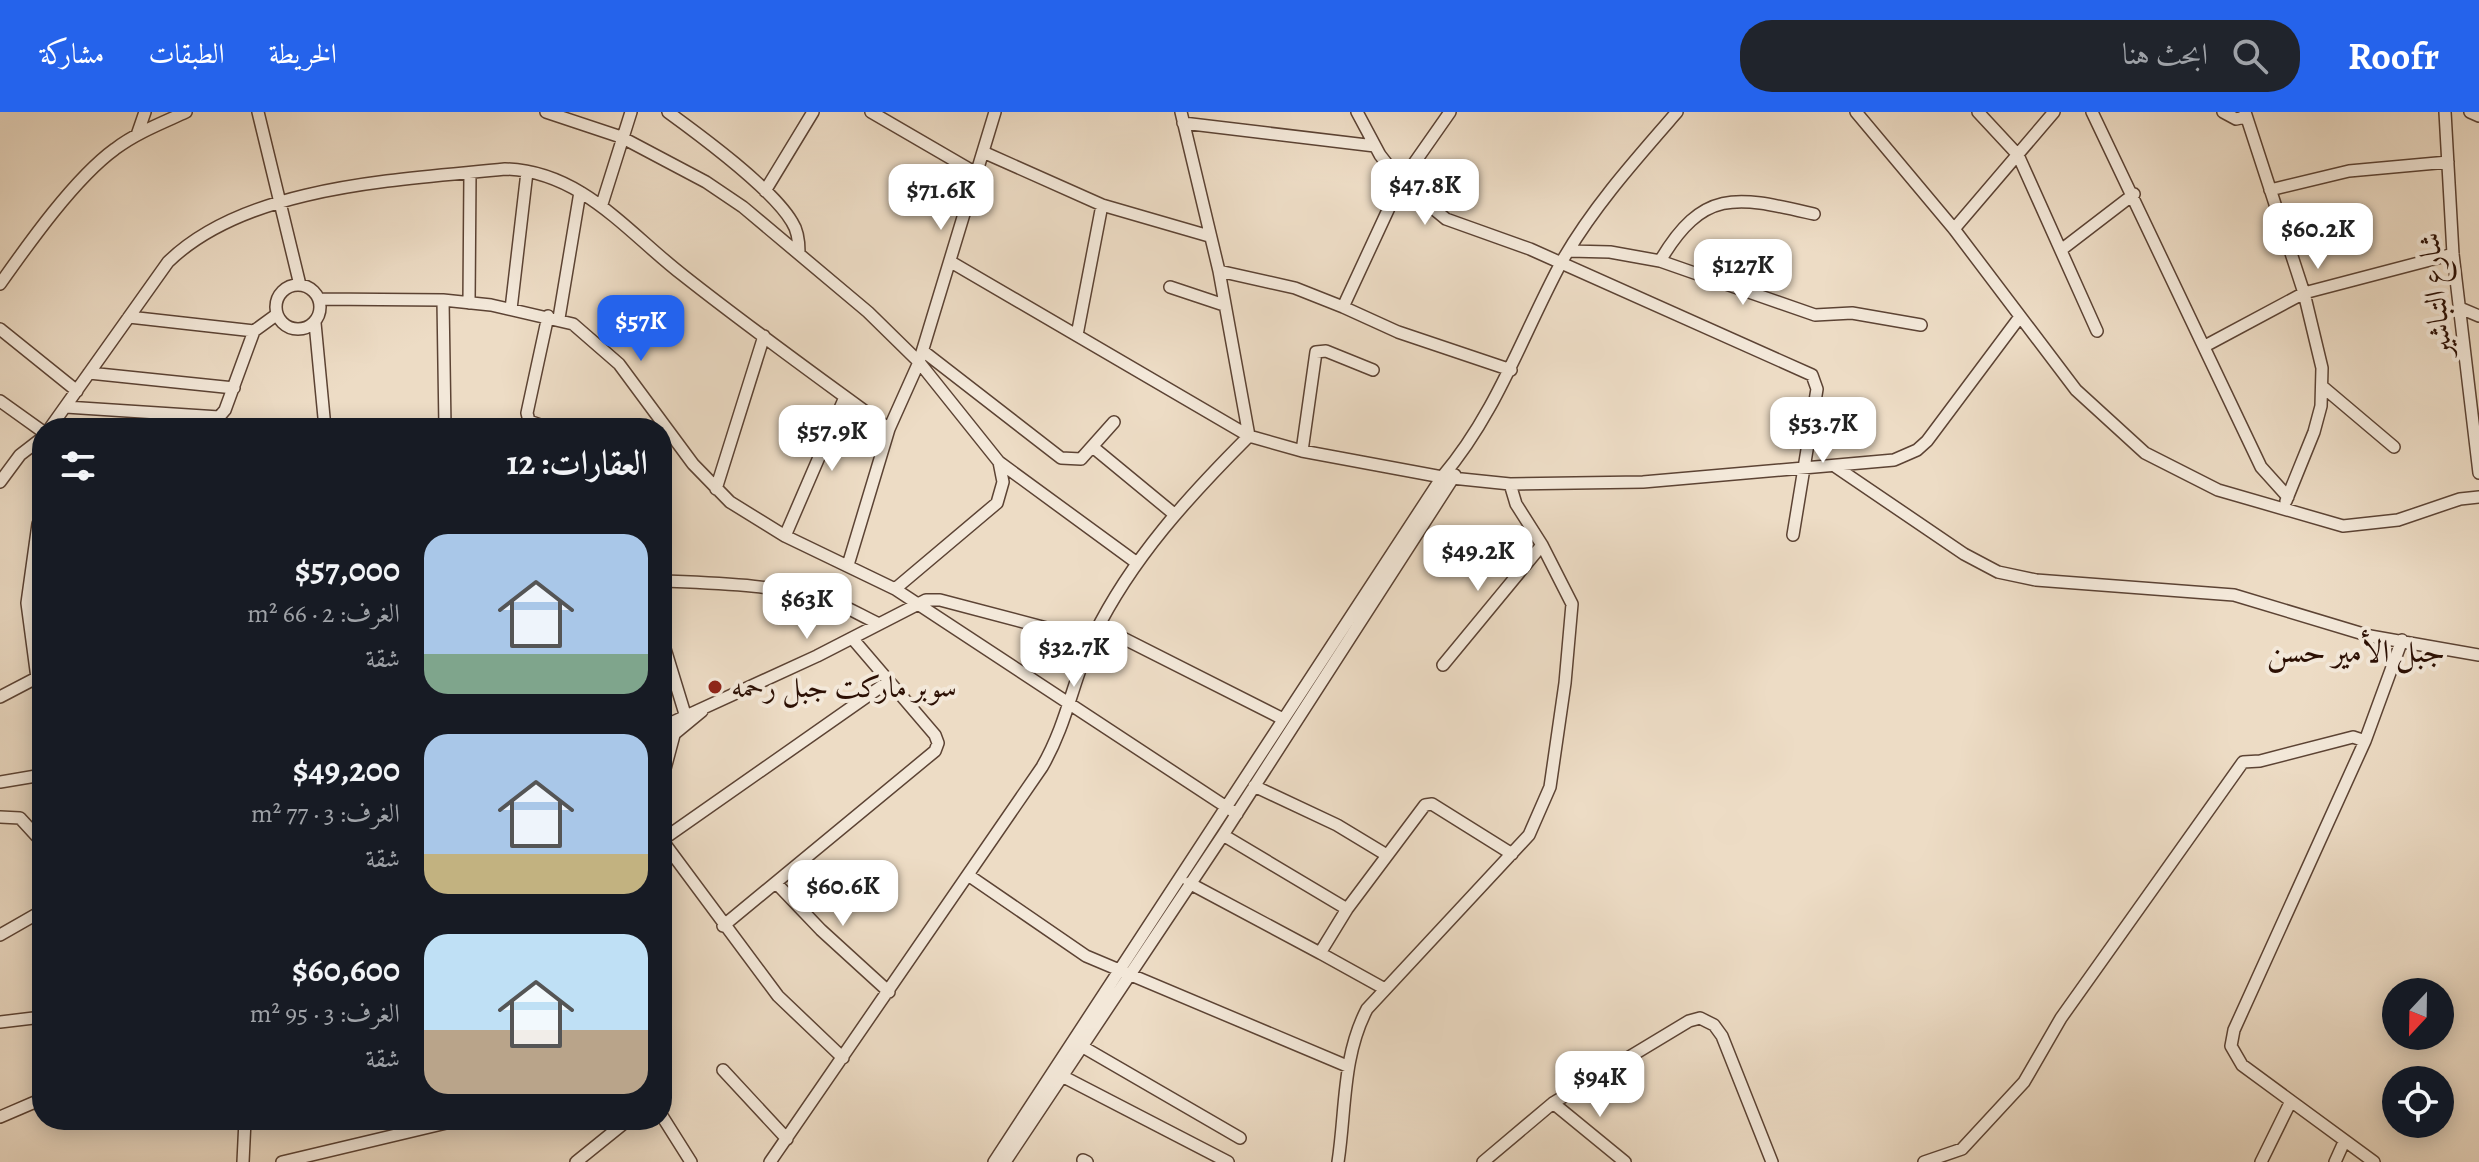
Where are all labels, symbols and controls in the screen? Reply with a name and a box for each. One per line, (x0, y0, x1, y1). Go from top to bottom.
search box (1740, 20, 2300, 92)
text: Roofr (2348, 30, 2439, 82)
text: ابحث هنا (2122, 34, 2208, 74)
icon: search (2228, 34, 2272, 78)
text: مشاركة (40, 35, 104, 73)
text: الطبقات (148, 35, 225, 73)
text: الخريطة (269, 35, 337, 73)
pin: $47.8K (1360, 159, 1490, 227)
pin: $71.6K (876, 164, 1006, 232)
text: $47.8K (1389, 167, 1461, 202)
text: $71.6K (907, 172, 975, 207)
pin: $60.2K (2253, 203, 2383, 271)
text: $60.2K (2281, 211, 2355, 246)
street label: شارع التباشير (2409, 230, 2467, 362)
pin: $127K (1687, 239, 1799, 307)
text: $127K (1712, 247, 1774, 282)
pin: $57K (594, 295, 688, 363)
text: $57K (615, 303, 667, 338)
pin: $53.7K (1758, 397, 1888, 465)
pin: $57.9K (767, 405, 897, 473)
text: $53.7K (1788, 405, 1858, 440)
text: $57.9K (797, 413, 867, 448)
text: العقارات: 12 (507, 439, 648, 486)
icon: filters (56, 444, 100, 488)
pin: $49.2K (1413, 525, 1543, 593)
text: $49.2K (1441, 533, 1515, 568)
text: $57,000 (295, 546, 400, 593)
icon: home (488, 566, 584, 662)
pin: $63K (760, 573, 854, 641)
text: $63K (781, 581, 833, 616)
text: الغرف: 2 · 66 m² (247, 596, 400, 631)
pin: $32.7K (1009, 621, 1139, 689)
text: $32.7K (1038, 629, 1110, 664)
district label: جبل الأمير حسن (2267, 629, 2445, 674)
text: شقة (366, 641, 400, 676)
place label: سوبر ماركت جبل رحمه (731, 667, 957, 708)
marker: سوبر ماركت جبل رحمه (706, 678, 724, 696)
text: $49,200 (293, 746, 400, 793)
icon: home (488, 766, 584, 862)
text: الغرف: 3 · 77 m² (251, 796, 400, 831)
text: شقة (366, 841, 400, 876)
pin: $60.6K (778, 860, 908, 928)
text: $60.6K (806, 868, 880, 903)
text: $60,600 (292, 946, 400, 993)
icon: home (488, 966, 584, 1062)
north arrow (2382, 978, 2454, 1050)
map controls (2382, 978, 2454, 1138)
text: الغرف: 3 · 95 m² (250, 996, 400, 1031)
text: شقة (366, 1041, 400, 1076)
pin: $94K (1553, 1051, 1647, 1119)
text: $94K (1573, 1059, 1627, 1094)
button: locate (2382, 1066, 2454, 1138)

